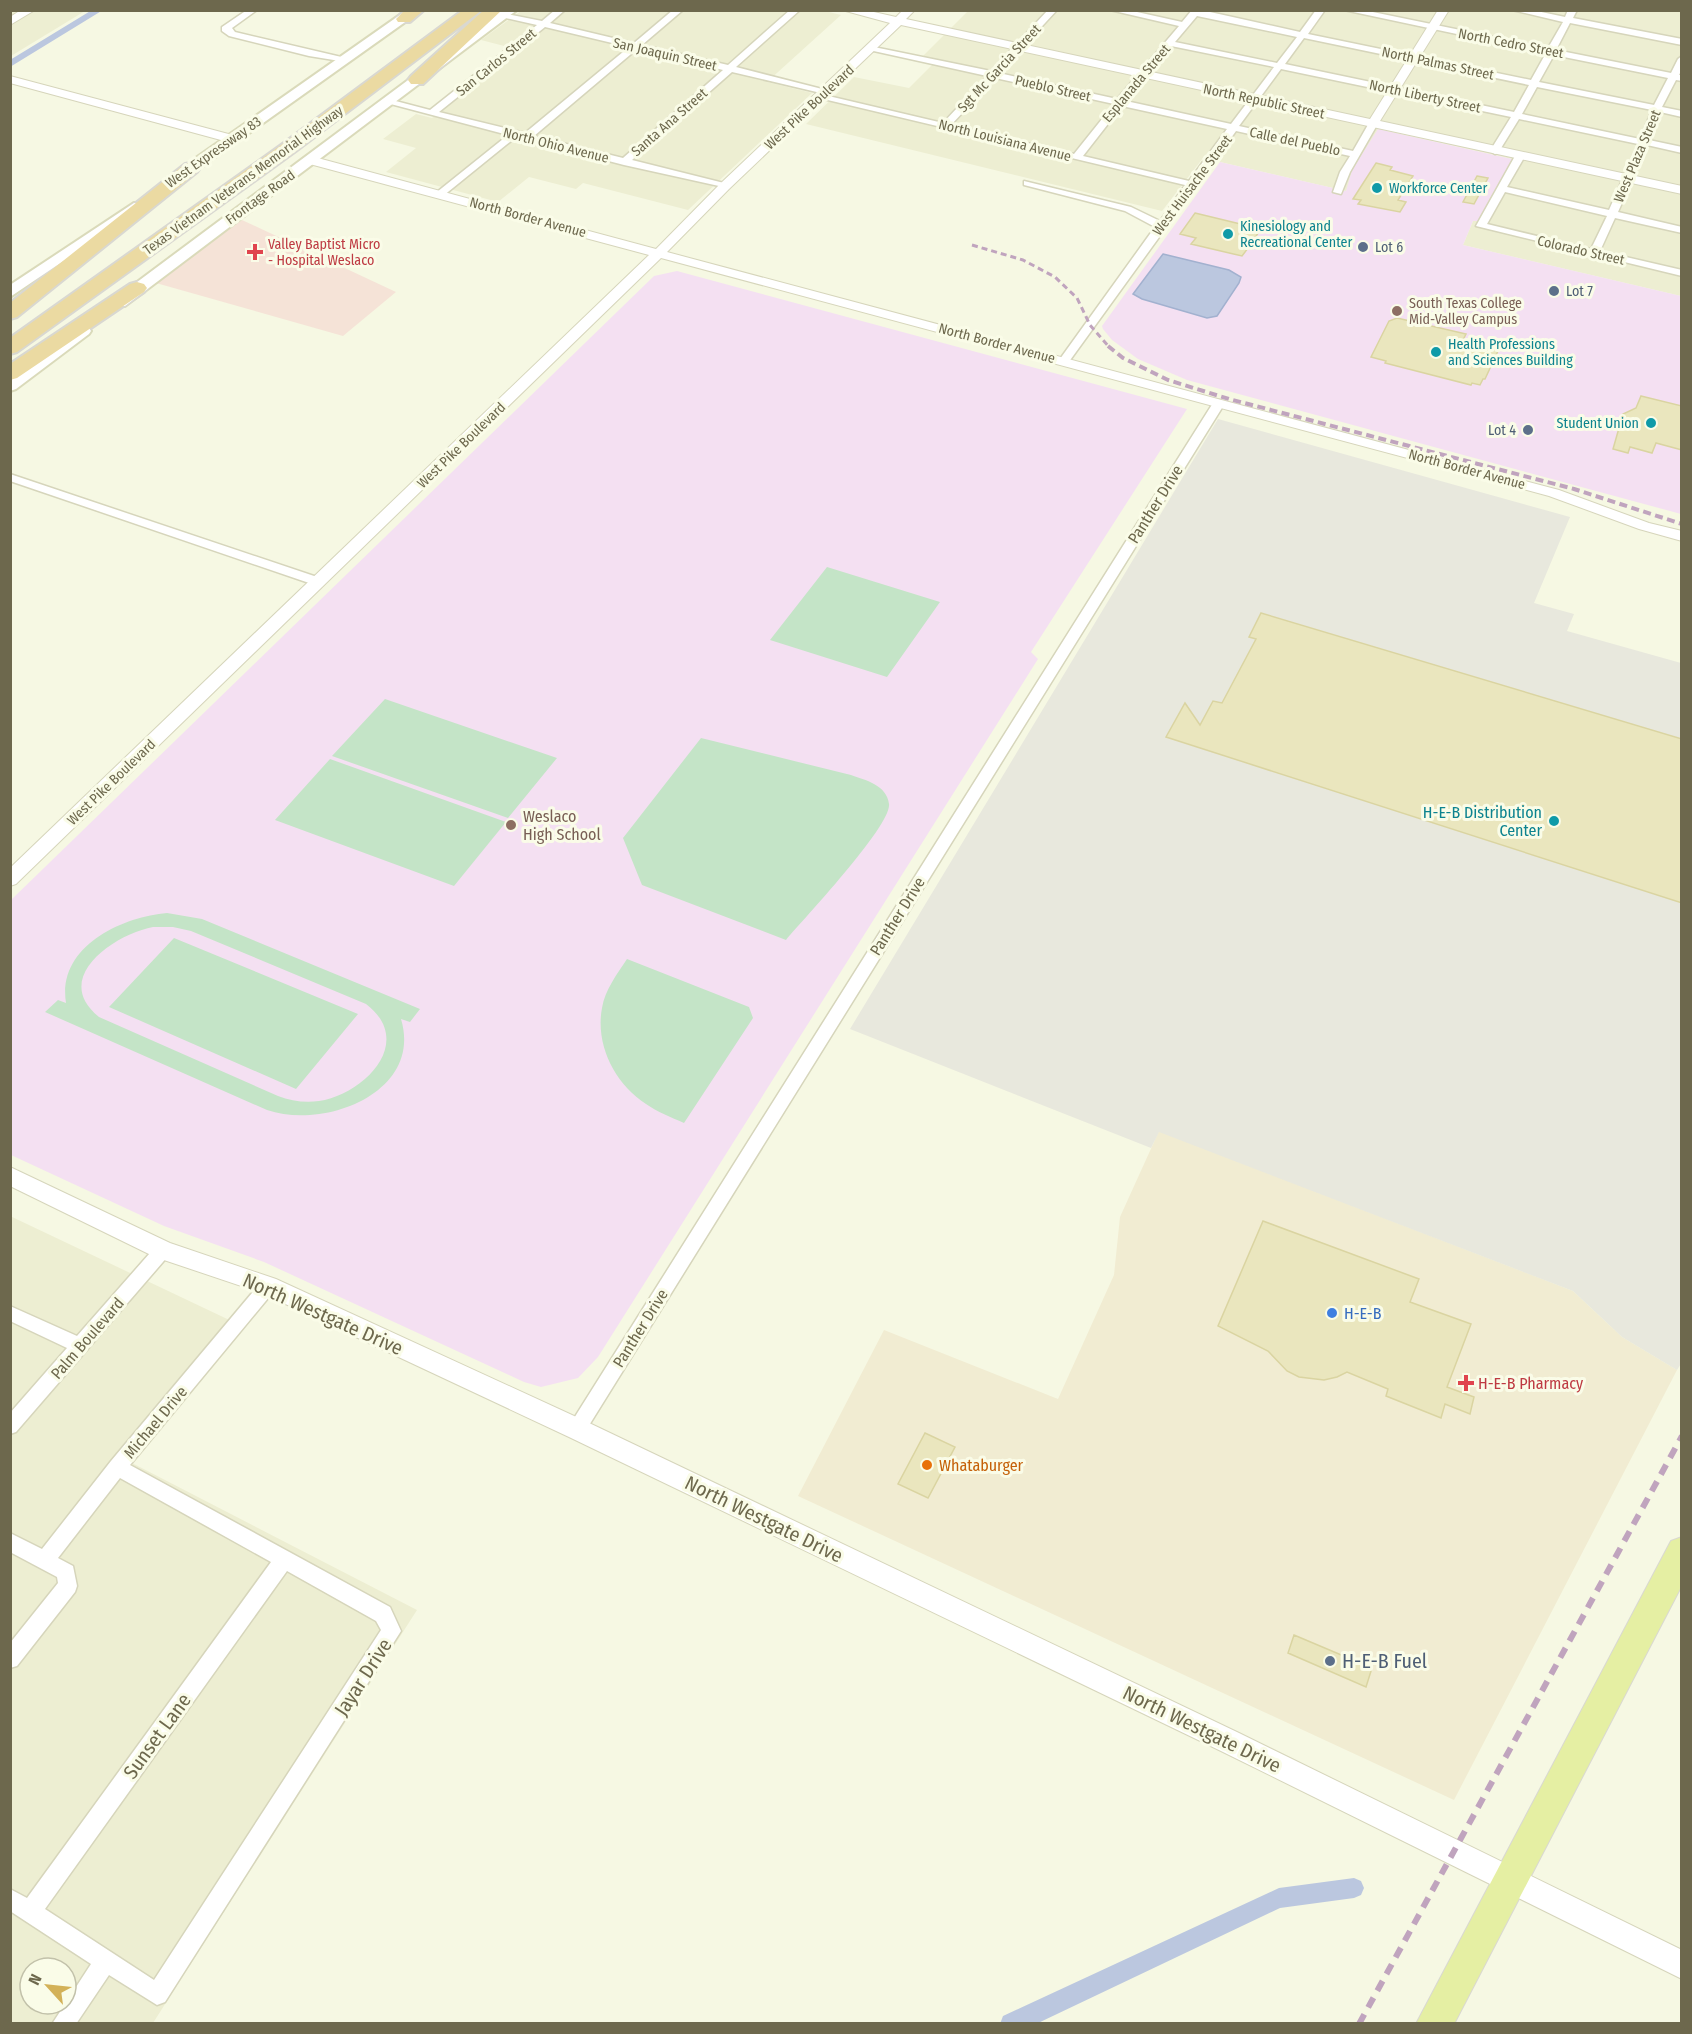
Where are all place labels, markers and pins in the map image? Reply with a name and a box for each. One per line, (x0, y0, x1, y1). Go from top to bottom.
place label: Workforce Center (1389, 180, 1487, 197)
marker: Workforce Center (1370, 181, 1384, 195)
place label: Kinesiology and Recreational Center (1240, 218, 1352, 251)
marker: Kinesiology and Recreational Center (1221, 227, 1235, 241)
place label: Valley Baptist Micro - Hospital Weslaco (268, 236, 380, 269)
place label: Lot 6 (1375, 239, 1403, 256)
marker: Lot 6 (1356, 240, 1370, 254)
marker: Valley Baptist Micro - Hospital Weslaco (246, 243, 264, 261)
place label: Lot 7 (1566, 283, 1593, 300)
marker: Lot 7 (1547, 284, 1561, 298)
place label: South Texas College Mid-Valley Campus (1409, 295, 1522, 328)
marker: South Texas College Mid-Valley Campus (1390, 304, 1404, 318)
place label: Health Professions and Sciences Building (1448, 336, 1573, 369)
marker: Health Professions and Sciences Building (1429, 345, 1443, 359)
place label: Student Union (1557, 415, 1639, 432)
marker: Student Union (1644, 416, 1658, 430)
place label: Lot 4 (1488, 422, 1516, 439)
marker: Lot 4 (1521, 423, 1535, 437)
place label: H-E-B Distribution Center (1423, 803, 1542, 840)
place label: Weslaco High School (523, 807, 601, 844)
marker: H-E-B Distribution Center (1547, 814, 1561, 828)
marker: Weslaco High School (504, 818, 518, 832)
place label: H-E-B (1344, 1304, 1382, 1323)
marker: H-E-B (1325, 1306, 1339, 1320)
place label: H-E-B Pharmacy (1478, 1374, 1584, 1393)
marker: H-E-B Pharmacy (1459, 1376, 1473, 1390)
place label: Whataburger (939, 1456, 1024, 1475)
marker: Whataburger (920, 1458, 934, 1472)
place label: H-E-B Fuel (1342, 1649, 1427, 1673)
marker: H-E-B Fuel (1323, 1654, 1337, 1668)

